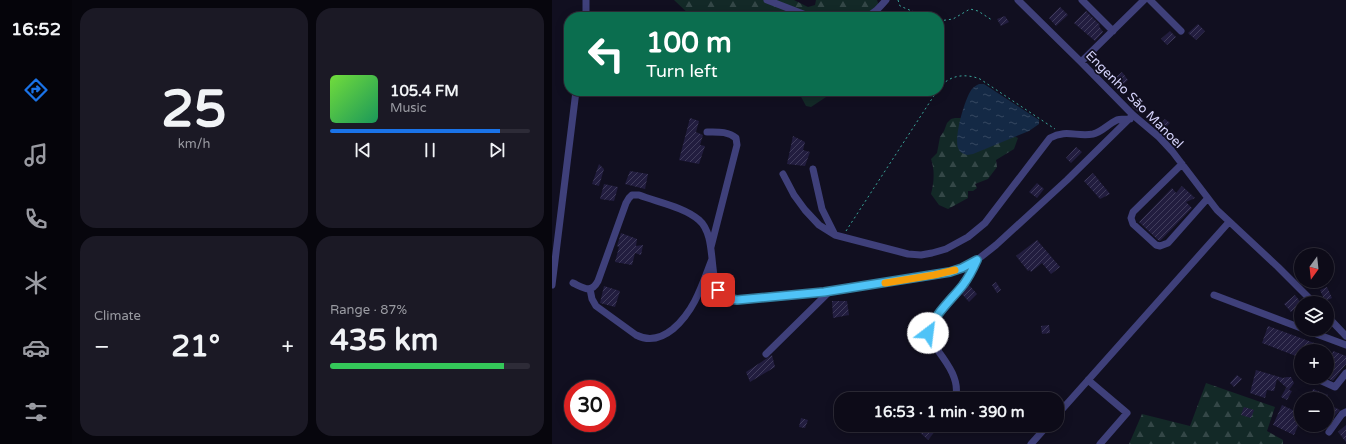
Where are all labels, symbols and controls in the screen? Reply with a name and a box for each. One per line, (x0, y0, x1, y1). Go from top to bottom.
text: 16:52 (11, 18, 61, 40)
text: 100 m (646, 26, 732, 60)
icon: left (580, 28, 632, 80)
street label: Engenho São Manoel (1082, 47, 1187, 152)
text: Turn left (646, 60, 718, 82)
icon: directions (22, 76, 50, 104)
text: 25 (161, 78, 227, 141)
text: 105.4 FM (390, 82, 459, 100)
text: Music (390, 100, 427, 116)
text: km/h (178, 136, 210, 152)
icon: previous (352, 139, 374, 161)
icon: pause (419, 139, 441, 161)
icon: next (486, 139, 508, 161)
icon: music (22, 141, 50, 169)
icon: phone (22, 205, 50, 233)
north arrow (1294, 248, 1334, 288)
map controls (1294, 248, 1334, 432)
icon: climate (22, 269, 50, 297)
pin (701, 273, 735, 307)
icon: arrive (707, 279, 729, 301)
button: layers (1294, 296, 1334, 336)
text: Range · 87% (330, 302, 407, 318)
text: Climate (94, 308, 141, 324)
position arrow (907, 312, 949, 354)
text: 435 km (330, 322, 438, 359)
text: 21° (171, 328, 220, 365)
icon: car (22, 334, 50, 362)
text: − (94, 334, 110, 360)
text: + (282, 334, 294, 360)
button: + (1294, 344, 1334, 384)
speed limit sign: 30 (564, 380, 616, 432)
button: − (1294, 392, 1334, 432)
icon: filters (22, 398, 50, 426)
text: 16:53 · 1 min · 390 m (874, 403, 1024, 421)

